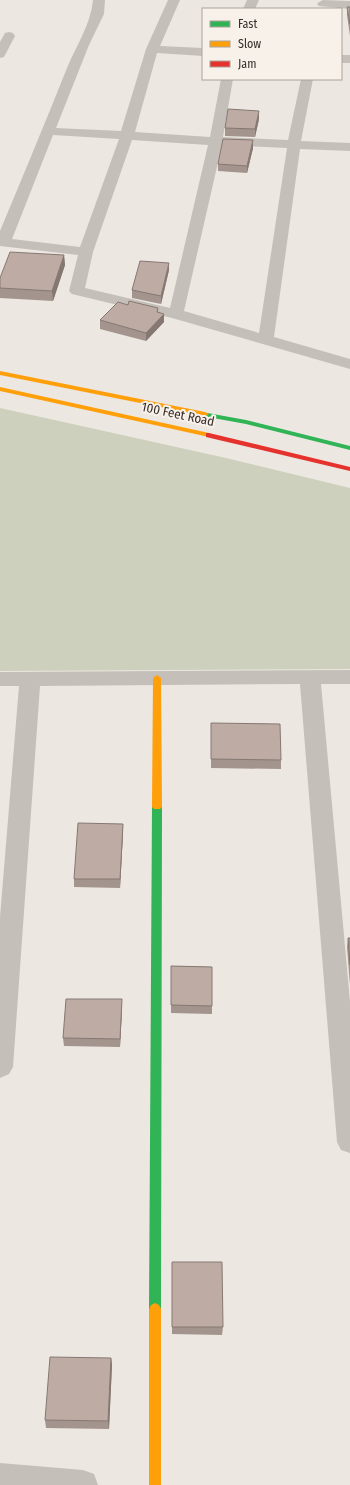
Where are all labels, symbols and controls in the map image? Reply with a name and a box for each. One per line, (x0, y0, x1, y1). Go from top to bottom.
legend (202, 8, 342, 80)
text: Fast (238, 17, 257, 31)
text: Slow (238, 37, 261, 51)
text: Jam (238, 57, 256, 71)
street label: 100 Feet Road (140, 399, 216, 429)

